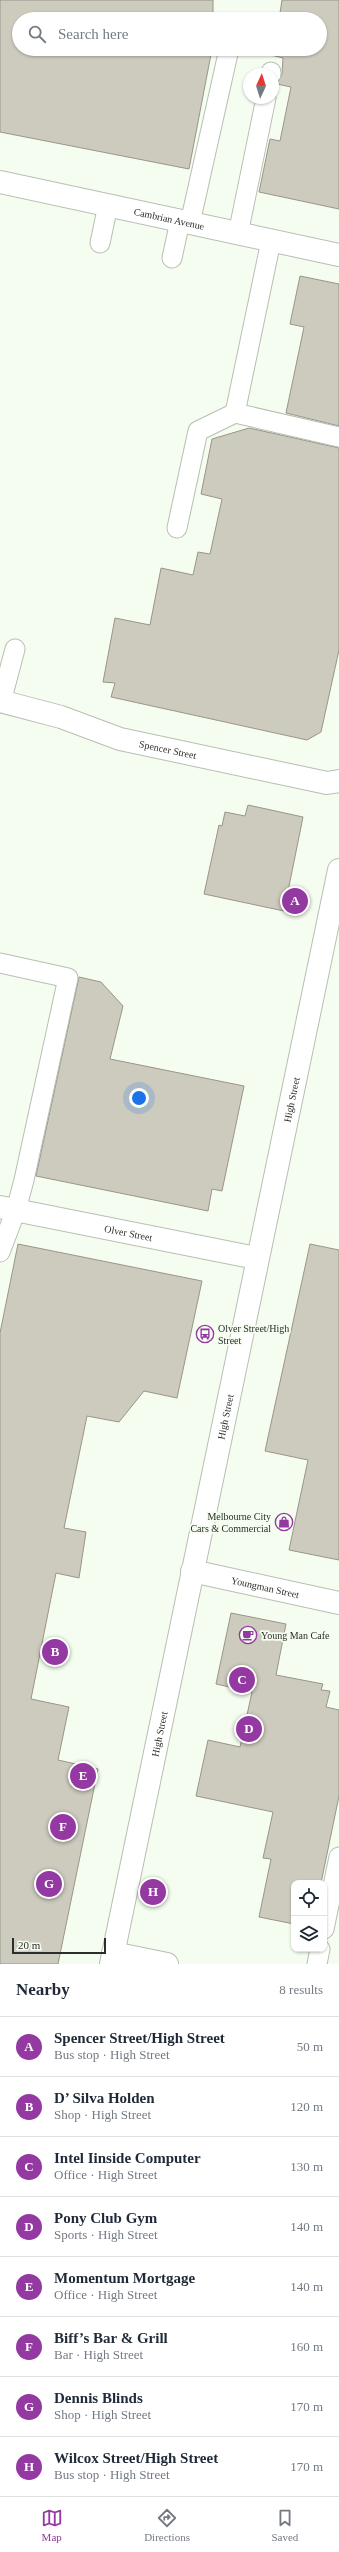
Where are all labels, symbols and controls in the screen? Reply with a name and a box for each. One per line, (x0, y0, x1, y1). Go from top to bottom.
search box (12, 12, 327, 56)
icon: search (26, 23, 48, 45)
text: Search here (58, 26, 128, 42)
north arrow (243, 68, 279, 104)
street label: Cambrian Avenue (133, 206, 206, 232)
street label: Spencer Street (138, 738, 198, 761)
pin: A (282, 886, 308, 916)
street label: High Street (282, 1076, 302, 1123)
your location (129, 1088, 149, 1108)
street label: Olver Street (103, 1223, 154, 1243)
place label: Olver Street/High Street (218, 1323, 289, 1346)
bus stop icon: Olver Street/High Street (195, 1324, 215, 1344)
street label: High Street (215, 1393, 236, 1440)
place label: Melbourne City Cars & Commercial (190, 1511, 271, 1534)
shop icon: Melbourne City Cars & Commercial (274, 1512, 294, 1532)
street label: Youngman Street (230, 1575, 300, 1600)
cafe icon: Young Man Cafe (238, 1625, 258, 1645)
place label: Young Man Cafe (261, 1630, 330, 1641)
pin: B (42, 1637, 68, 1667)
pin: C (229, 1665, 255, 1695)
street label: High Street (149, 1710, 170, 1758)
pin: D (236, 1714, 262, 1744)
pin: E (70, 1761, 96, 1791)
pin: F (50, 1812, 76, 1842)
pin: G (36, 1869, 62, 1899)
pin: H (140, 1877, 166, 1907)
map controls (291, 1880, 327, 1952)
button: locate (291, 1880, 327, 1916)
button: layers (291, 1916, 327, 1952)
scale bar (12, 1936, 106, 1955)
text: 20 m (18, 1939, 40, 1951)
text: Nearby (16, 1980, 70, 1999)
text: 8 results (279, 1982, 323, 1997)
text: Spencer Street/High Street (54, 2030, 225, 2046)
text: A (24, 2039, 34, 2054)
text: 50 m (297, 2039, 323, 2054)
text: Bus stop · High Street (54, 2047, 170, 2062)
text: D’ Silva Holden (54, 2090, 155, 2106)
text: B (25, 2099, 33, 2114)
text: 120 m (290, 2099, 323, 2114)
text: Shop · High Street (54, 2107, 151, 2122)
text: Intel Iinside Computer (54, 2150, 201, 2166)
text: C (24, 2159, 34, 2174)
text: 130 m (290, 2159, 323, 2174)
text: Office · High Street (54, 2167, 157, 2182)
text: Pony Club Gym (54, 2210, 157, 2226)
text: D (24, 2219, 34, 2234)
text: 140 m (290, 2219, 323, 2234)
text: Sports · High Street (54, 2227, 158, 2242)
text: Momentum Mortgage (54, 2270, 195, 2286)
text: E (25, 2279, 33, 2294)
text: 140 m (290, 2279, 323, 2294)
text: Office · High Street (54, 2287, 157, 2302)
text: Biff’s Bar & Grill (54, 2330, 168, 2346)
text: F (25, 2339, 33, 2354)
text: 160 m (290, 2339, 323, 2354)
text: Bar · High Street (54, 2347, 143, 2362)
text: Dennis Blinds (54, 2390, 143, 2406)
text: G (24, 2399, 34, 2414)
text: 170 m (290, 2399, 323, 2414)
text: Shop · High Street (54, 2407, 151, 2422)
text: Wilcox Street/High Street (54, 2450, 218, 2466)
text: H (24, 2459, 34, 2474)
text: 170 m (290, 2459, 323, 2474)
text: Bus stop · High Street (54, 2467, 170, 2482)
tab: Map (41, 2507, 63, 2543)
tab: Directions (144, 2507, 190, 2543)
tab: Saved (271, 2507, 298, 2543)

